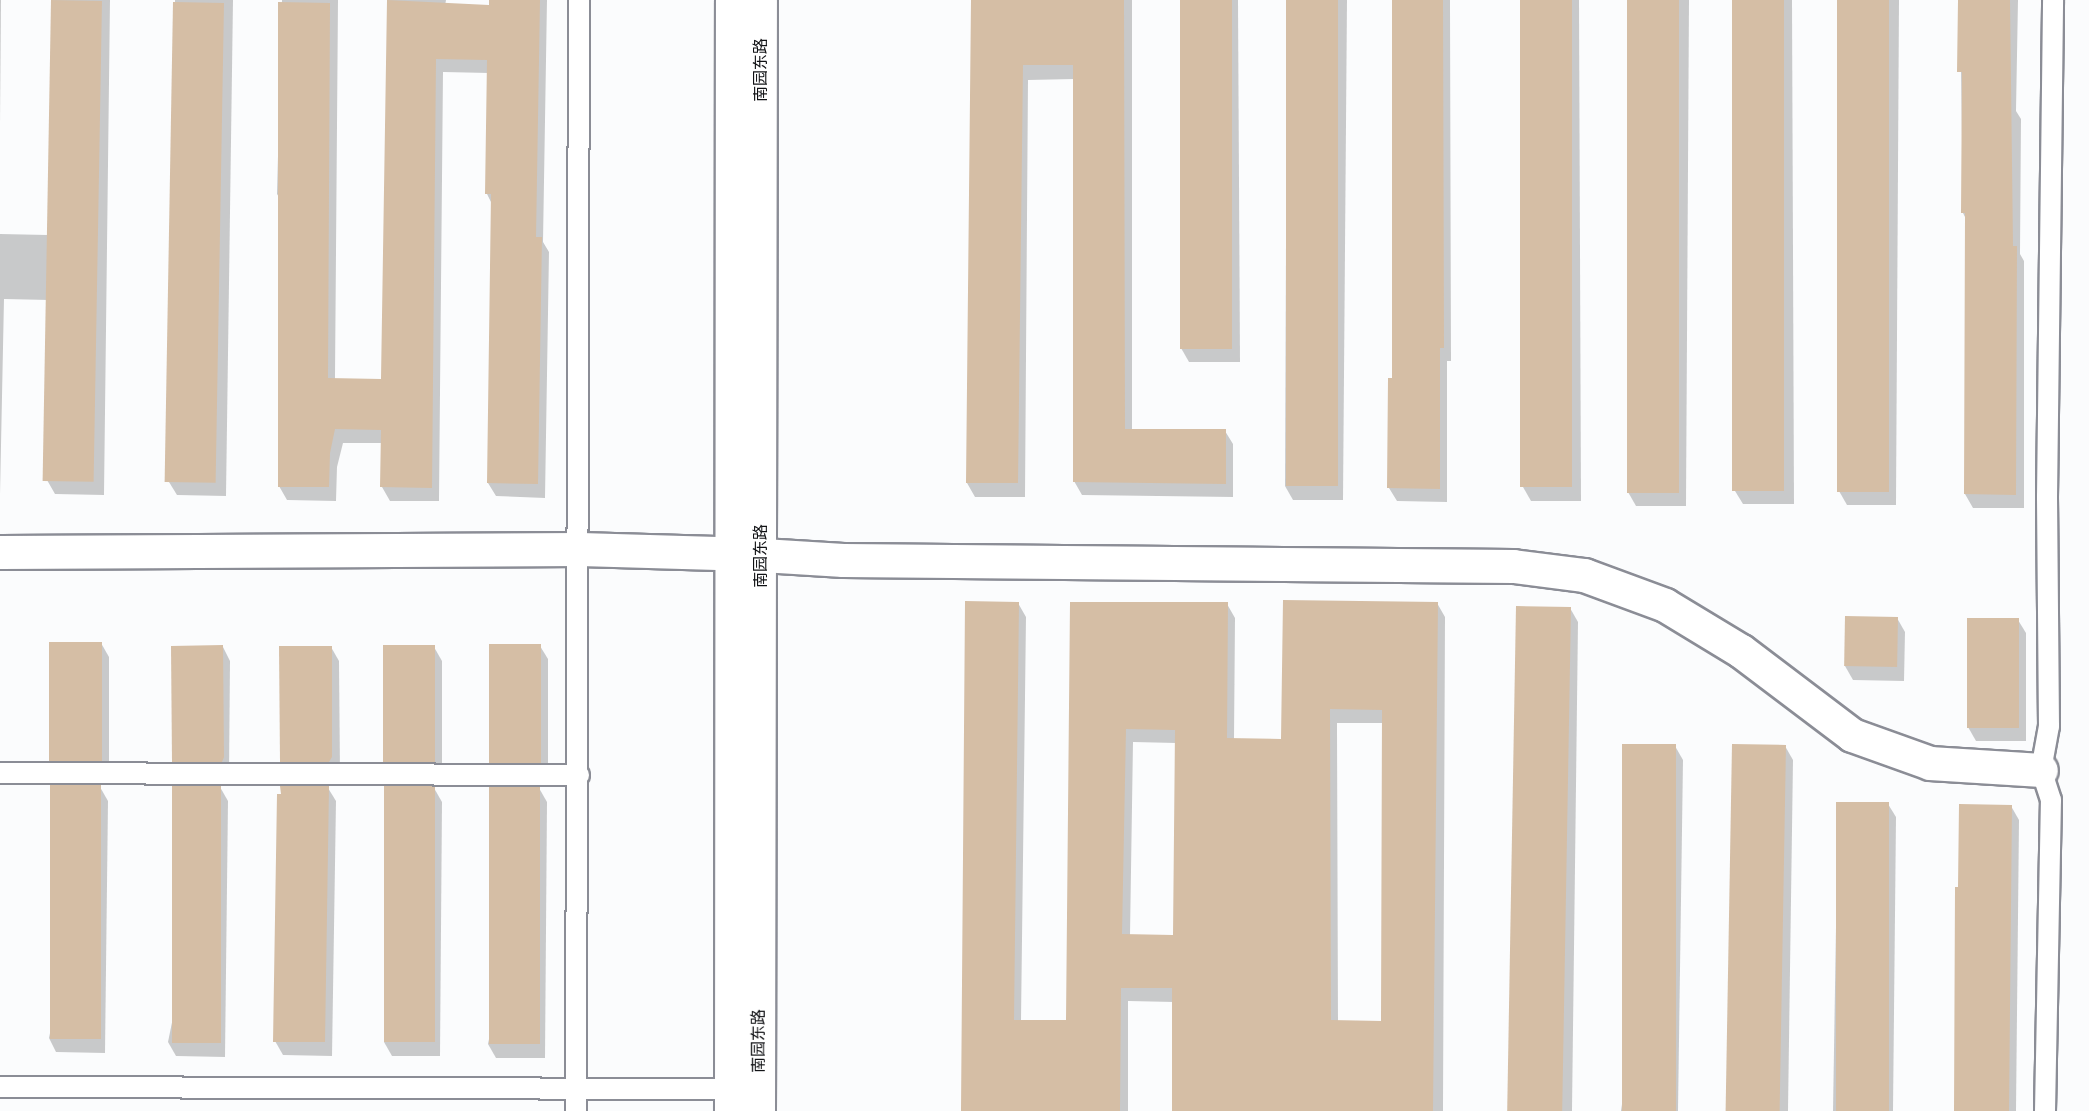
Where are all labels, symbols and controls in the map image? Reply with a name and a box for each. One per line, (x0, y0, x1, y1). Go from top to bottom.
street label: 南园东路 (751, 38, 771, 102)
street label: 南园东路 (751, 524, 771, 588)
street label: 南园东路 (749, 1009, 769, 1073)

